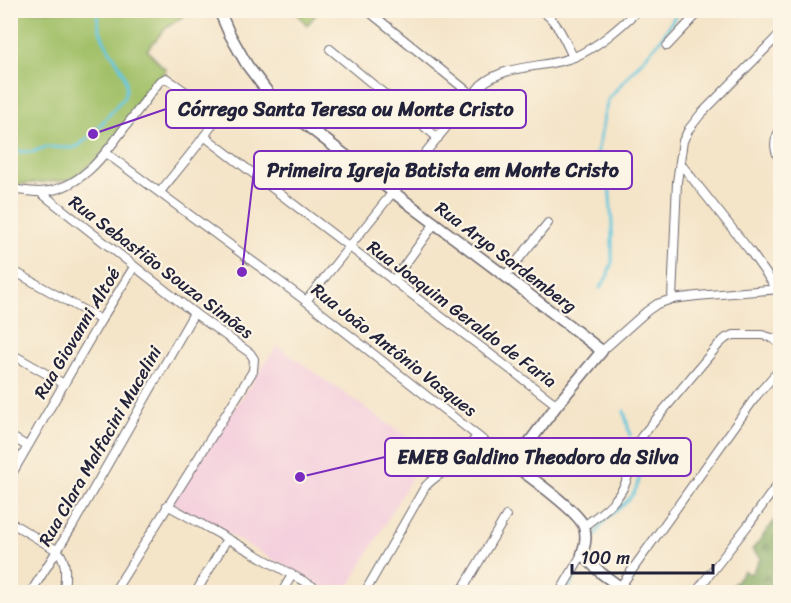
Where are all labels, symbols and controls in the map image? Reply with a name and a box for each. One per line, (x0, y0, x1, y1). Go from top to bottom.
callout: Córrego Santa Teresa ou Monte Cristo (166, 90, 526, 128)
text: Córrego Santa Teresa ou Monte Cristo (177, 92, 515, 127)
callout: Primeira Igreja Batista em Monte Cristo (254, 151, 632, 189)
text: Primeira Igreja Batista em Monte Cristo (267, 153, 620, 188)
street label: Rua Sebastião Souza Simões (62, 187, 261, 348)
street label: Rua Aryo Sardemberg (428, 193, 584, 321)
street label: Rua Joaquim Geraldo de Faria (360, 232, 564, 396)
street label: Rua Giovanni Altoé (25, 261, 129, 405)
street label: Rua João Antônio Vasques (304, 275, 484, 426)
street label: Rua Clara Malfacini Mucelini (29, 339, 171, 552)
callout: EMEB Galdino Theodoro da Silva (385, 438, 691, 476)
text: EMEB Galdino Theodoro da Silva (397, 440, 679, 475)
scale bar (572, 537, 713, 575)
text: 100 m (581, 542, 630, 574)

